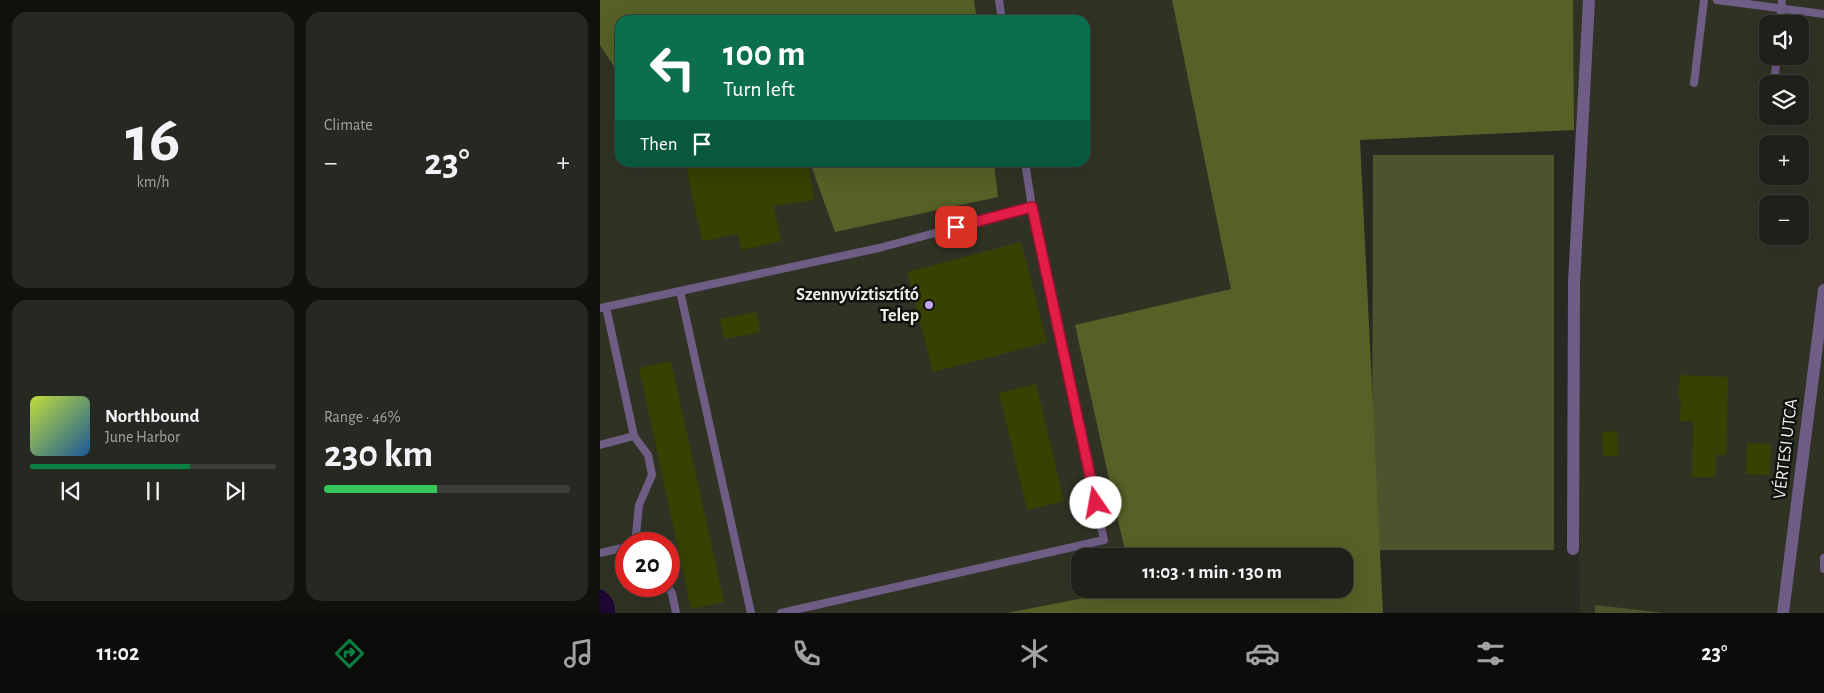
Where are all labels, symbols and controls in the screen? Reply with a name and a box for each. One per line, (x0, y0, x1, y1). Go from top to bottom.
map controls (1759, 15, 1809, 245)
button: sound (1759, 15, 1809, 65)
icon: left (640, 35, 705, 100)
text: 100 m (723, 37, 806, 72)
button: layers (1759, 75, 1809, 125)
text: Turn left (723, 78, 795, 100)
text: 16 (126, 108, 180, 173)
text: Climate (324, 117, 373, 133)
icon: arrive (688, 130, 716, 158)
text: Then (640, 135, 678, 154)
button: + (1759, 135, 1809, 185)
text: 23° (424, 144, 470, 182)
text: − (324, 149, 337, 177)
text: + (557, 149, 570, 177)
text: km/h (136, 174, 170, 190)
button: − (1759, 195, 1809, 245)
pin (935, 206, 977, 248)
icon: arrive (942, 213, 970, 241)
place label: Szennyvíztisztító Telep (796, 286, 919, 325)
marker: Szennyvíztisztító Telep (923, 299, 935, 311)
street label: VÉRTESI UTCA (1768, 397, 1801, 500)
text: Northbound (105, 407, 200, 426)
text: Range · 46% (324, 409, 401, 425)
text: June Harbor (105, 429, 180, 445)
text: 230 km (324, 436, 433, 474)
position arrow (1069, 476, 1121, 528)
icon: previous (57, 477, 85, 505)
icon: pause (139, 477, 167, 505)
icon: next (221, 477, 249, 505)
speed limit sign: 20 (615, 532, 680, 597)
text: 11:03 · 1 min · 130 m (1142, 563, 1282, 582)
icon: directions (332, 636, 367, 671)
icon: music (561, 636, 596, 671)
icon: phone (789, 636, 824, 671)
icon: climate (1017, 636, 1052, 671)
icon: car (1245, 636, 1280, 671)
icon: filters (1473, 636, 1508, 671)
text: 11:02 (97, 642, 139, 664)
text: 23° (1701, 642, 1727, 664)

